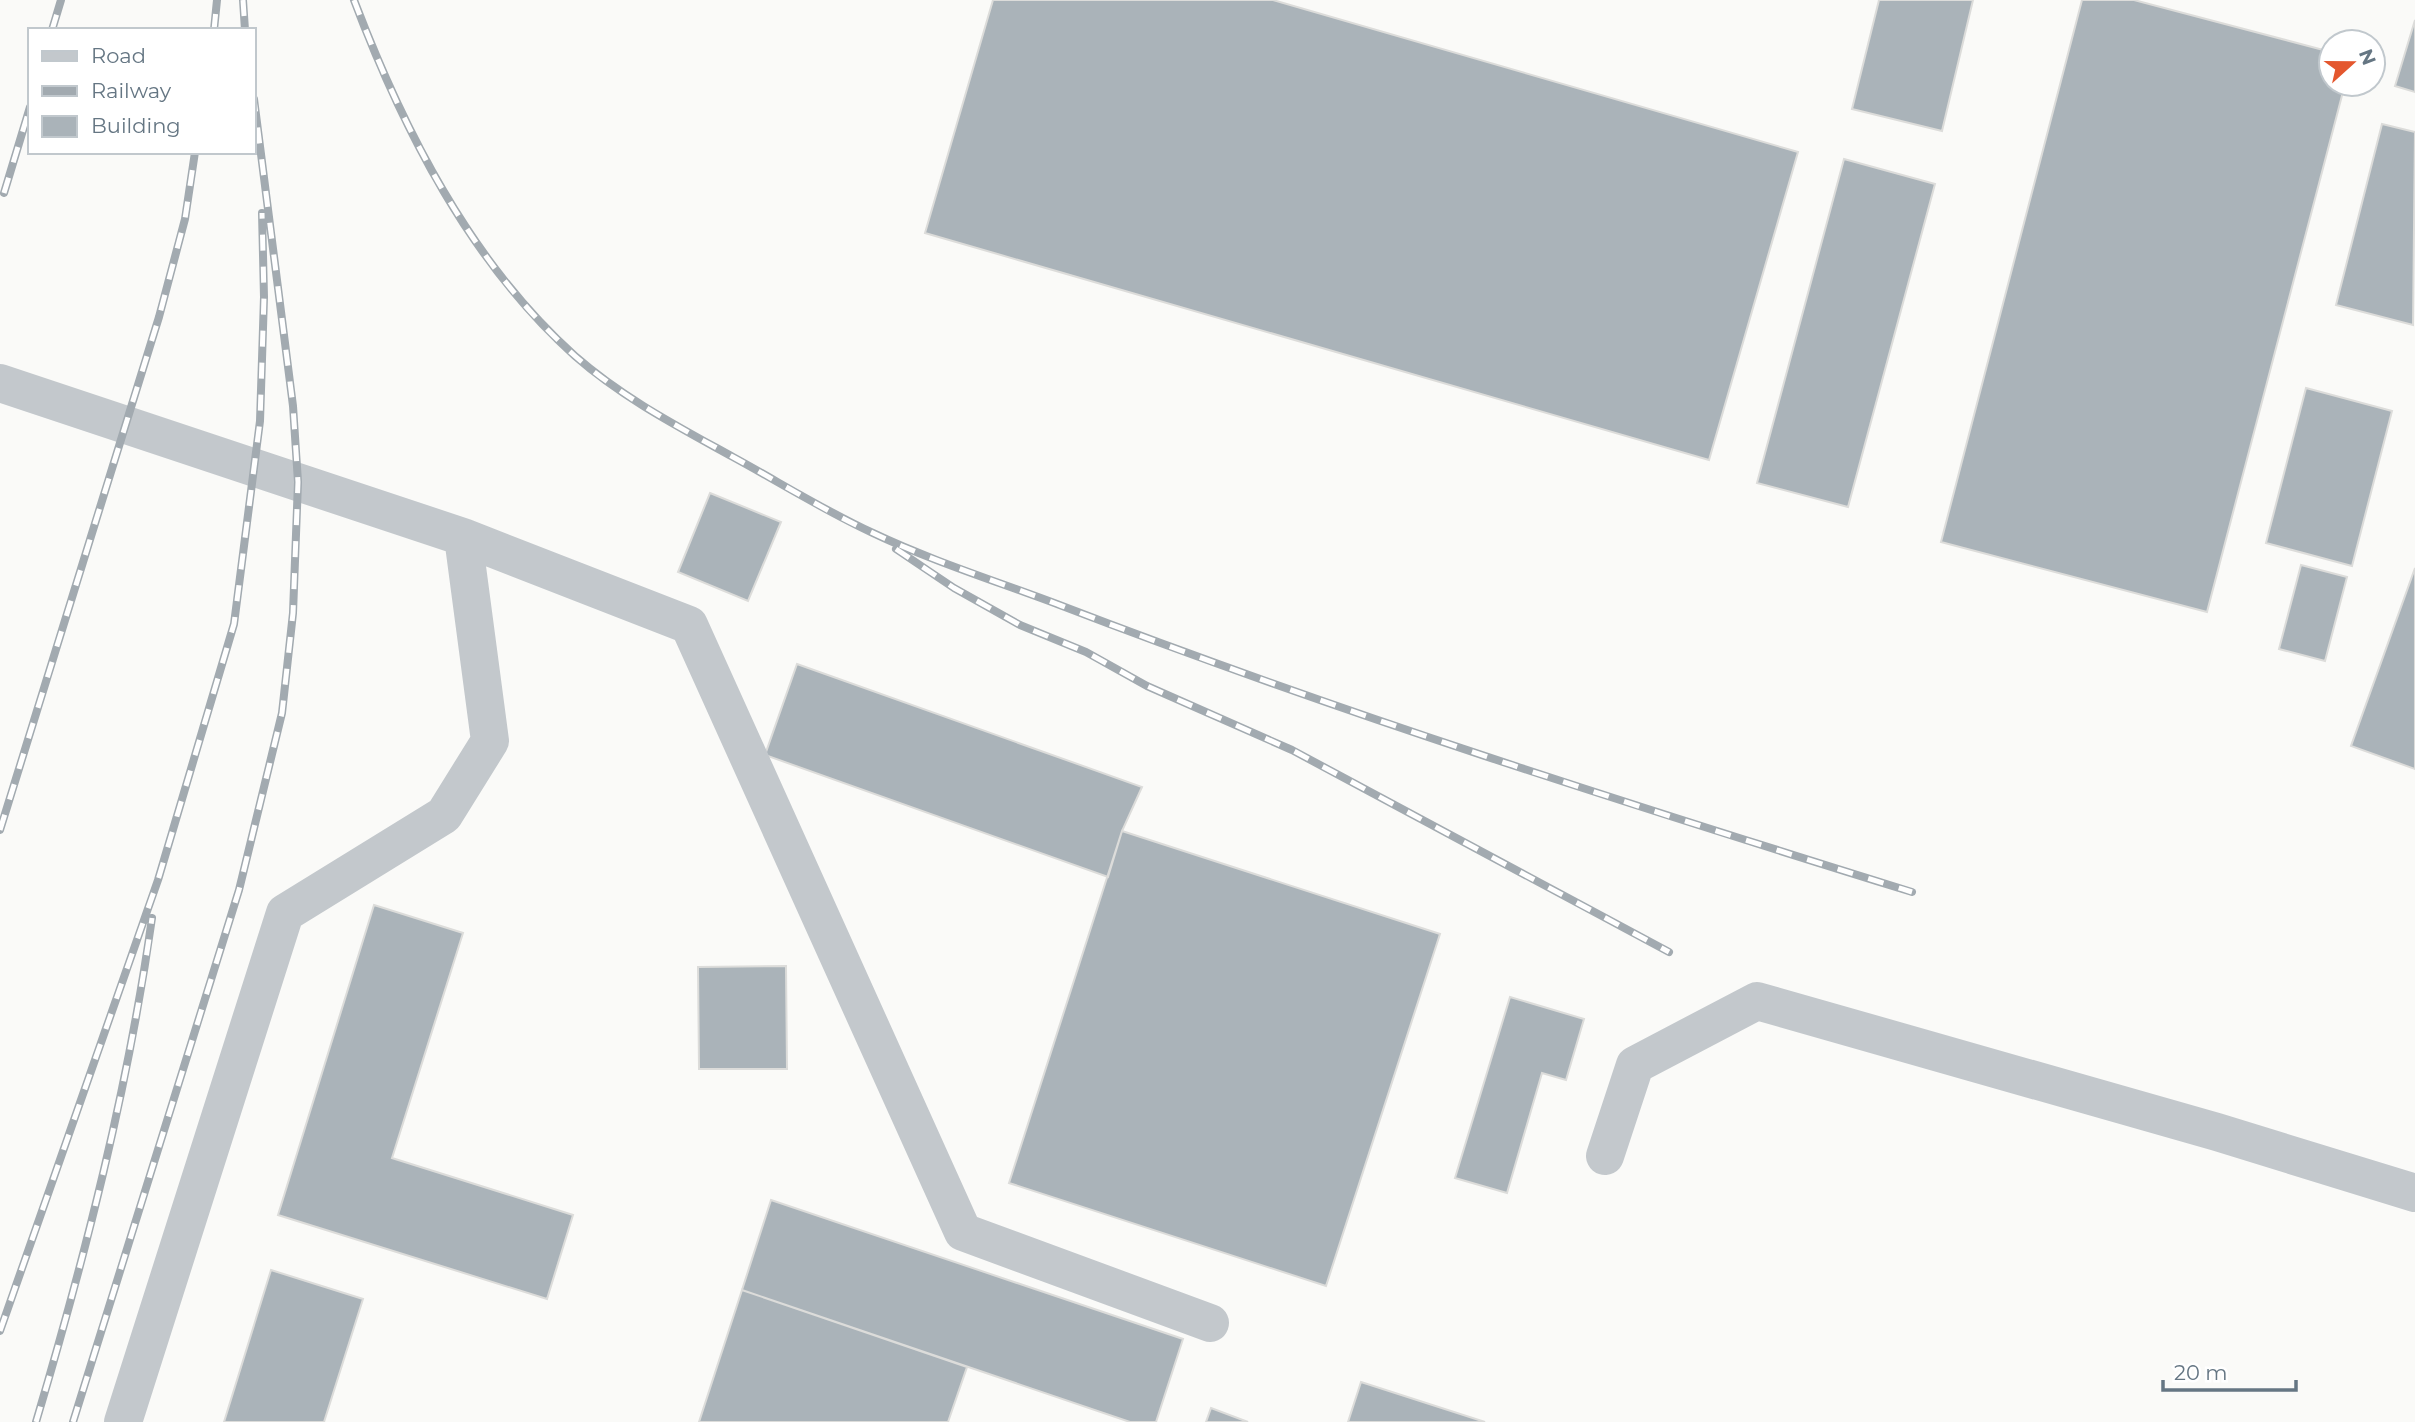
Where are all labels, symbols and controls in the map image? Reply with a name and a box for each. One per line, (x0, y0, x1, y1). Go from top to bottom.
legend (28, 28, 256, 154)
north arrow (2317, 28, 2387, 98)
text: Road (91, 43, 146, 68)
text: N (2354, 46, 2381, 68)
text: Railway (91, 78, 172, 103)
text: Building (91, 113, 181, 138)
scale bar (2163, 1348, 2296, 1392)
text: 20 m (2174, 1360, 2228, 1385)

